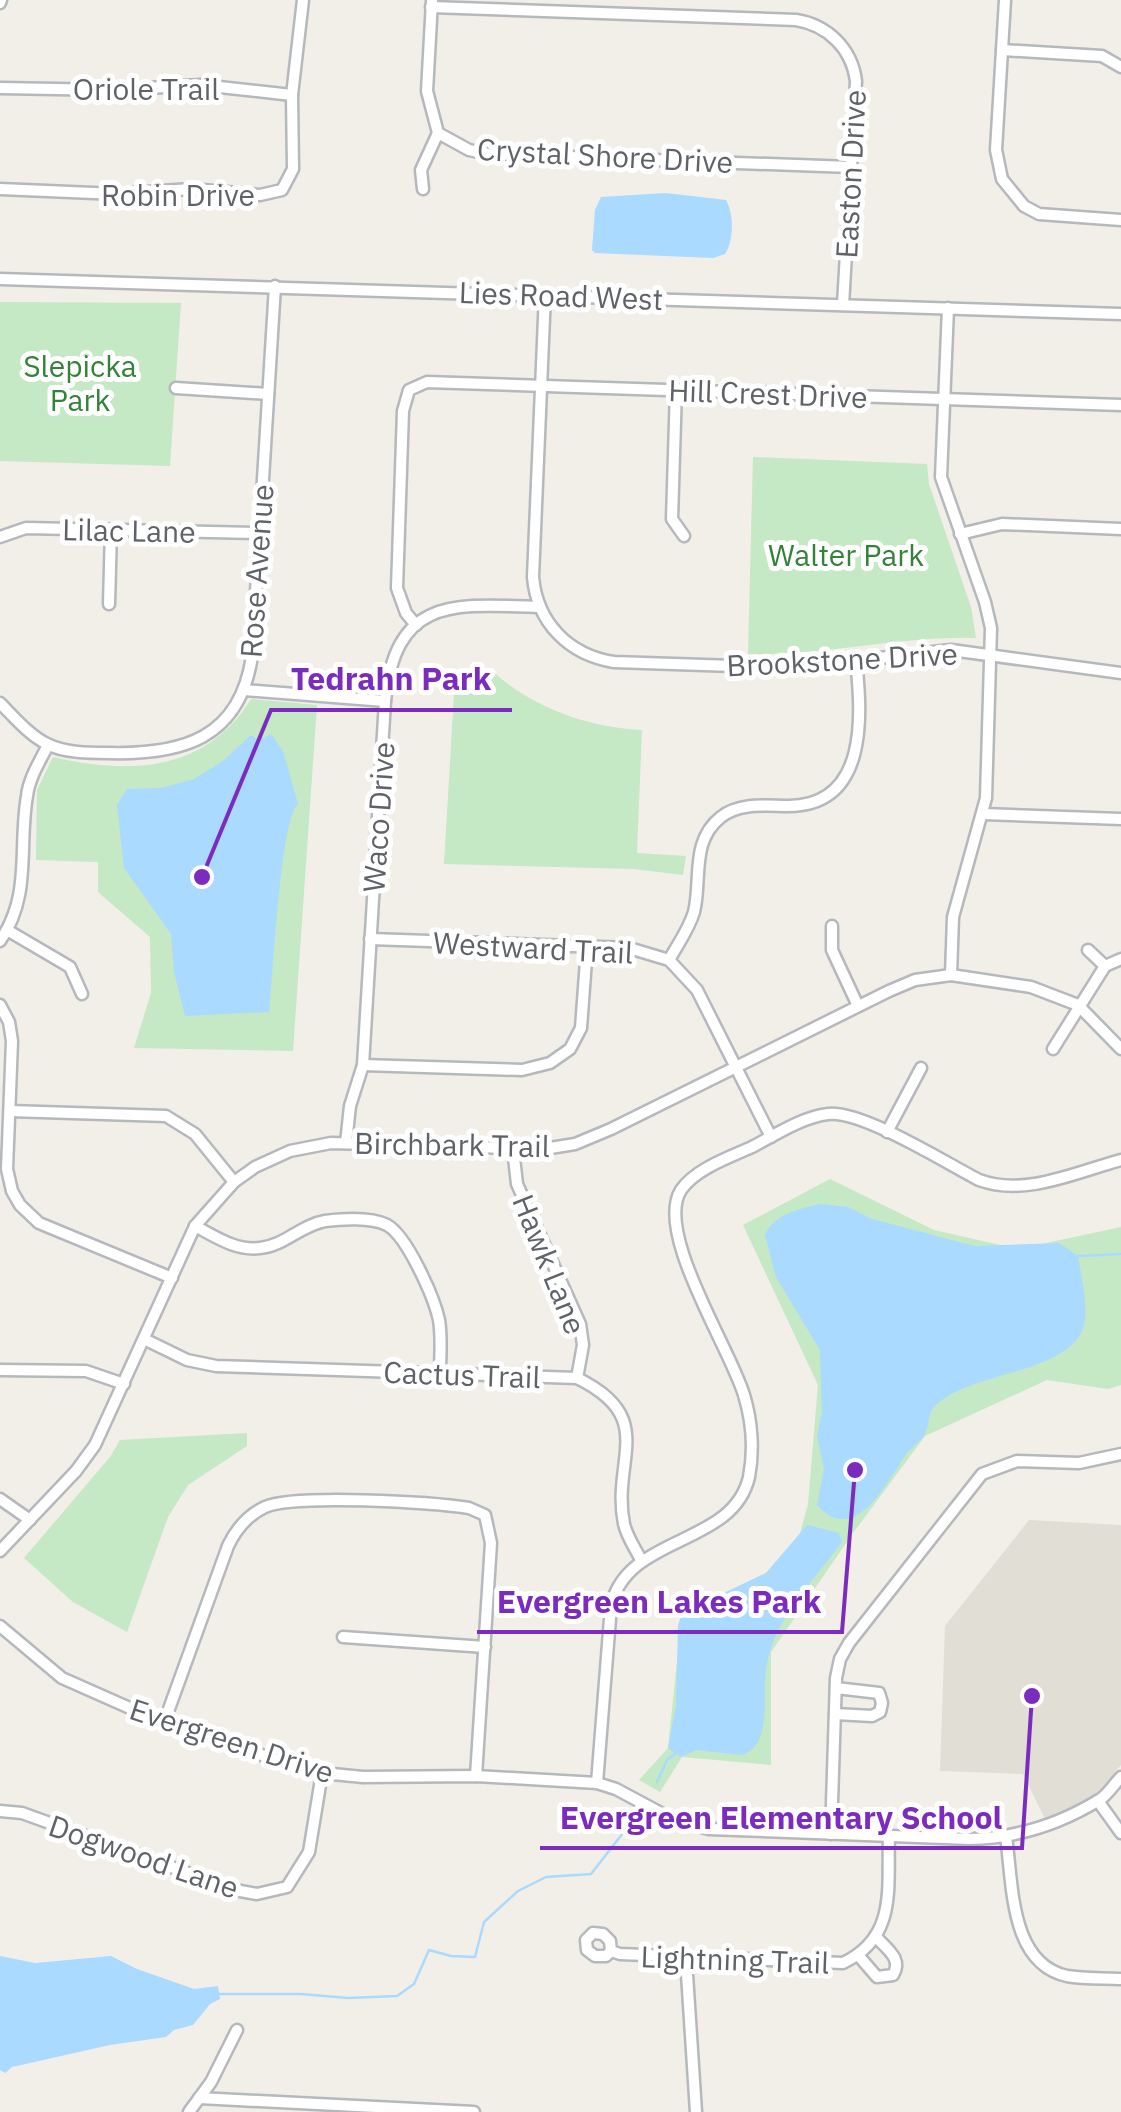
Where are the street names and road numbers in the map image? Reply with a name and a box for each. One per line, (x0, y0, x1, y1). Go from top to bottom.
street label: Oriole Trail (73, 69, 219, 108)
street label: Easton Drive (826, 89, 874, 259)
street label: Crystal Shore Drive (476, 129, 734, 181)
street label: Robin Drive (101, 175, 255, 214)
street label: Lies Road West (458, 272, 664, 318)
street label: Hill Crest Drive (668, 370, 868, 416)
street label: Rose Avenue (230, 483, 282, 659)
street label: Lilac Lane (62, 509, 196, 551)
street label: Brookstone Drive (725, 633, 959, 685)
street label: Waco Drive (353, 740, 403, 894)
street label: Westward Trail (432, 922, 634, 972)
street label: Birchbark Trail (354, 1123, 550, 1165)
street label: Hawk Lane (504, 1188, 596, 1340)
street label: Cactus Trail (383, 1352, 541, 1396)
street label: Evergreen Drive (125, 1689, 339, 1791)
street label: Dogwood Lane (44, 1805, 244, 1907)
street label: Lightning Trail (640, 1936, 830, 1982)

